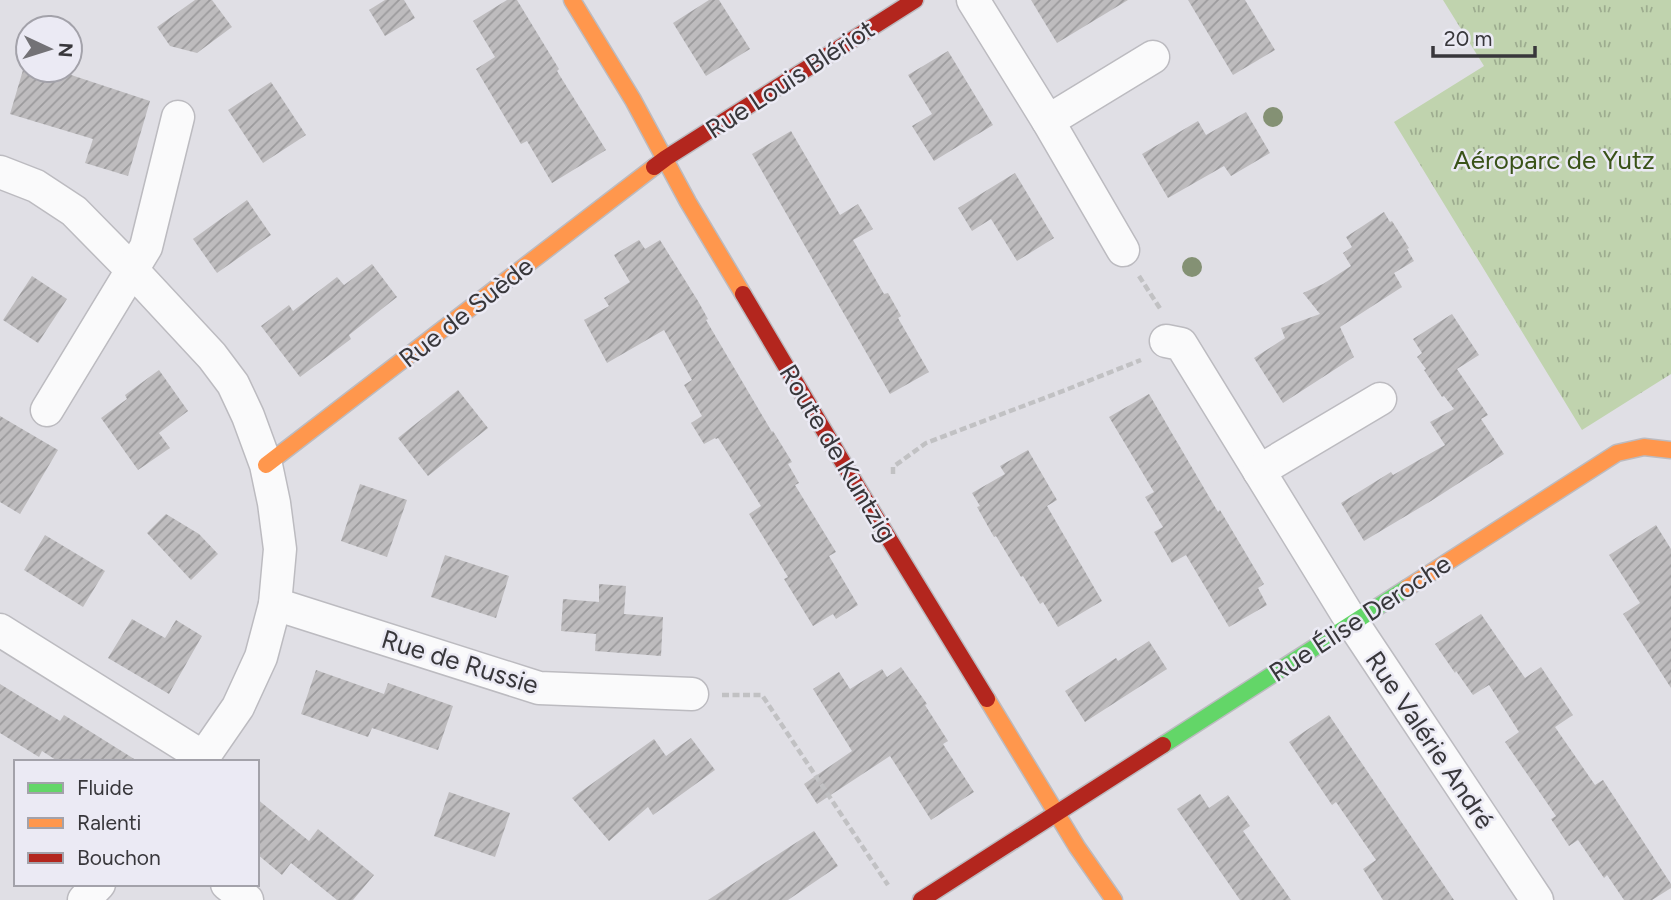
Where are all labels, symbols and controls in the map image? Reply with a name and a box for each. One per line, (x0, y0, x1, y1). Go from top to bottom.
street label: Rue Louis Blériot (700, 12, 880, 145)
north arrow (14, 14, 84, 84)
scale bar (1433, 14, 1534, 58)
text: 20 m (1444, 26, 1492, 51)
text: N (53, 42, 77, 58)
park label: Aéroparc de Yutz (1453, 144, 1655, 176)
street label: Rue de Suède (393, 250, 539, 374)
street label: Route de Kuntzig (773, 359, 903, 547)
street label: Rue Élise Deroche (1263, 547, 1457, 689)
street label: Rue de Russie (378, 623, 542, 701)
street label: Rue Valérie André (1359, 645, 1501, 835)
legend (14, 760, 259, 886)
text: Fluide (77, 775, 133, 800)
text: Ralenti (77, 810, 141, 835)
text: Bouchon (77, 845, 161, 870)

